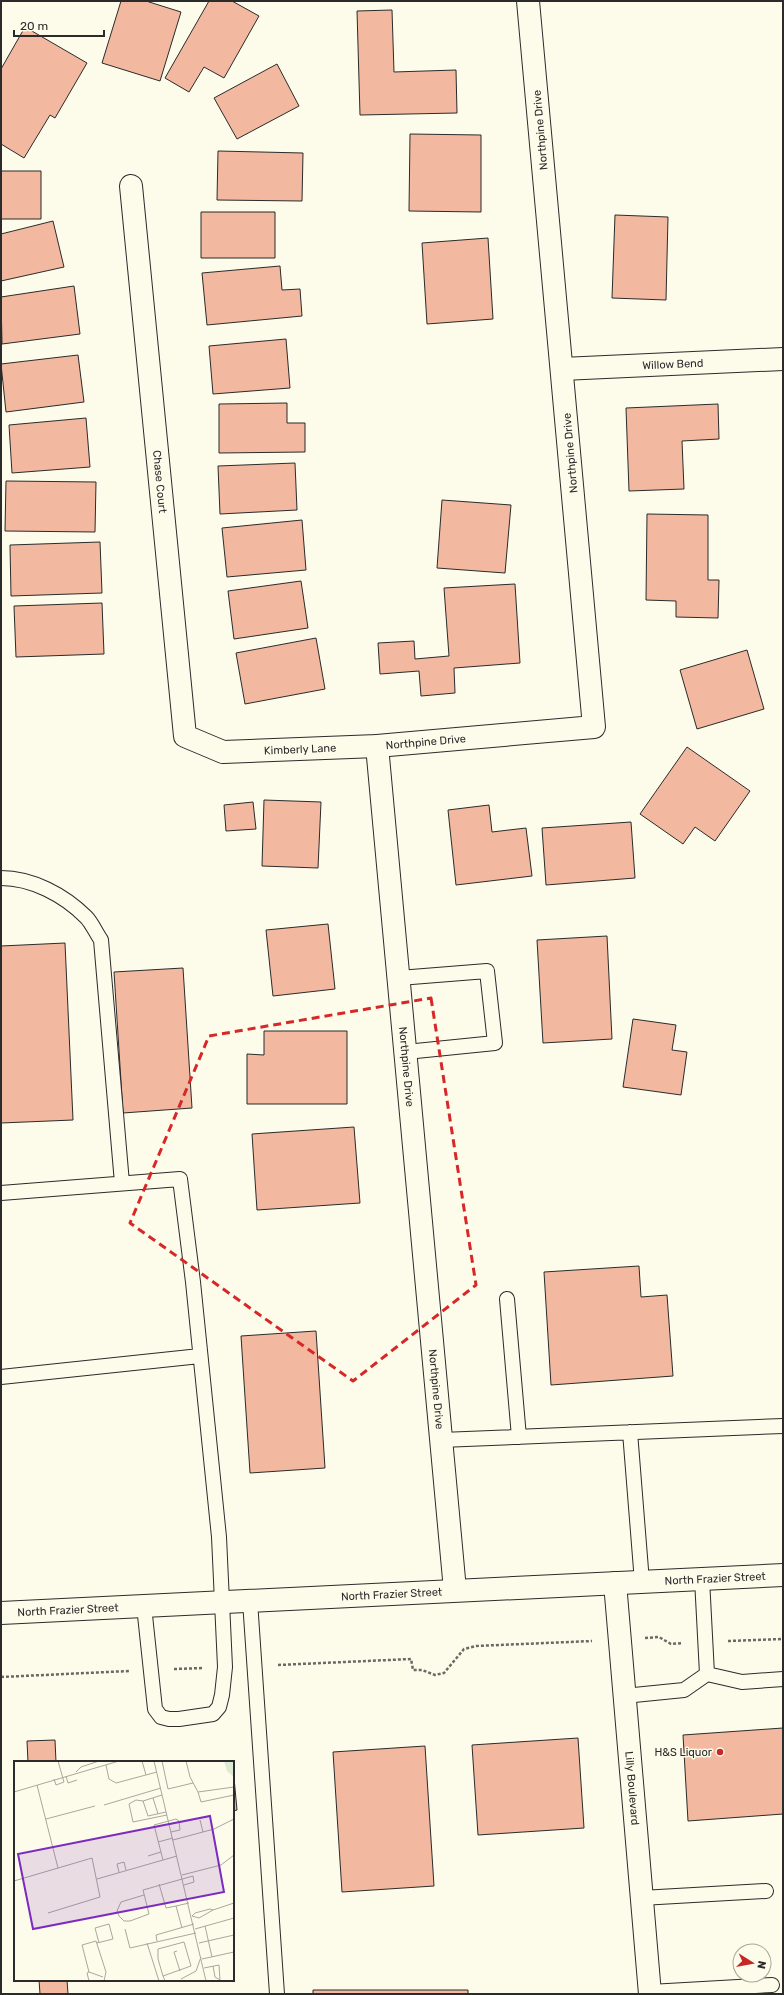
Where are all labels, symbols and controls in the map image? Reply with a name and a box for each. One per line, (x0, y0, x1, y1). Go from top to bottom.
scale bar (14, 12, 104, 38)
text: 20 m (20, 19, 48, 33)
street label: Northpine Drive (531, 89, 550, 171)
street label: Willow Bend (642, 357, 704, 372)
street label: Northpine Drive (561, 412, 580, 494)
street label: Chase Court (150, 449, 169, 514)
street label: Northpine Drive (385, 732, 467, 752)
street label: Kimberly Lane (264, 742, 336, 757)
street label: Northpine Drive (396, 1026, 416, 1107)
street label: Northpine Drive (426, 1349, 446, 1430)
street label: North Frazier Street (664, 1570, 767, 1588)
street label: North Frazier Street (341, 1586, 443, 1603)
street label: North Frazier Street (17, 1601, 120, 1619)
place label: H&S Liquor (654, 1746, 713, 1759)
marker: H&S Liquor (715, 1747, 725, 1757)
street label: Lilly Boulevard (622, 1751, 642, 1826)
inset map (14, 1761, 234, 1981)
north arrow (732, 1943, 772, 1983)
text: N (754, 1960, 768, 1970)

